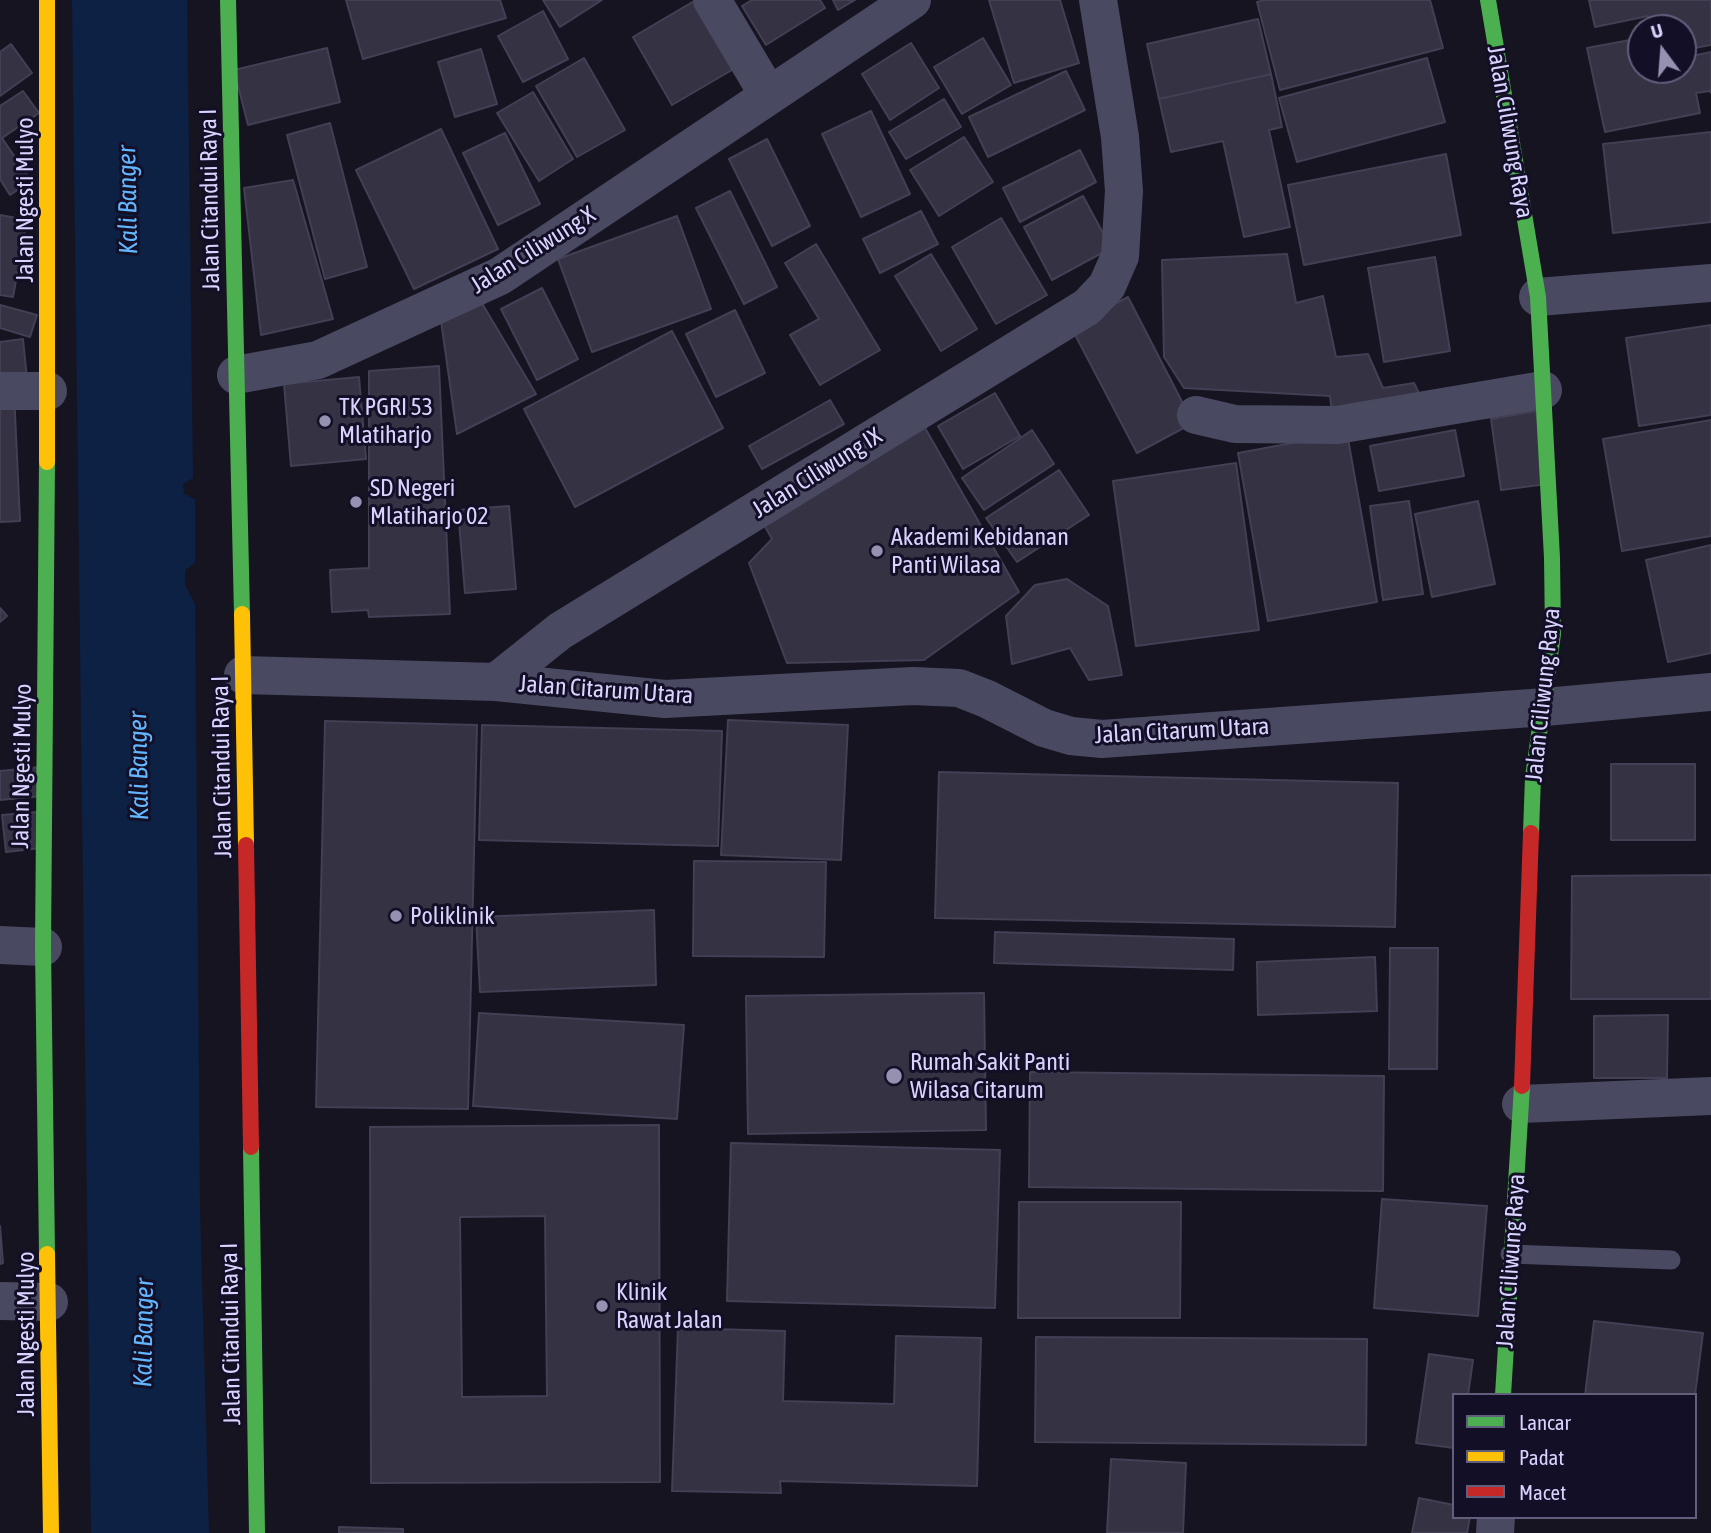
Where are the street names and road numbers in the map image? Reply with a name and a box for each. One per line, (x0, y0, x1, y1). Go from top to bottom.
street label: Jalan Ciliwung Raya (1481, 44, 1539, 220)
street label: Jalan Citandui Raya I (194, 109, 226, 291)
street label: Jalan Ngesti Mulyo (11, 117, 39, 283)
street label: Jalan Ciliwung X (465, 200, 601, 300)
street label: Jalan Ciliwung IX (747, 422, 887, 524)
street label: Jalan Ciliwung Raya (1520, 607, 1566, 783)
street label: Jalan Citarum Utara (518, 670, 694, 710)
street label: Jalan Citandui Raya I (206, 676, 238, 858)
street label: Jalan Ngesti Mulyo (6, 683, 38, 849)
street label: Jalan Citarum Utara (1094, 712, 1270, 750)
street label: Jalan Ciliwung Raya (1491, 1173, 1531, 1349)
street label: Jalan Citandui Raya I (215, 1243, 247, 1425)
street label: Jalan Ngesti Mulyo (12, 1251, 40, 1417)

